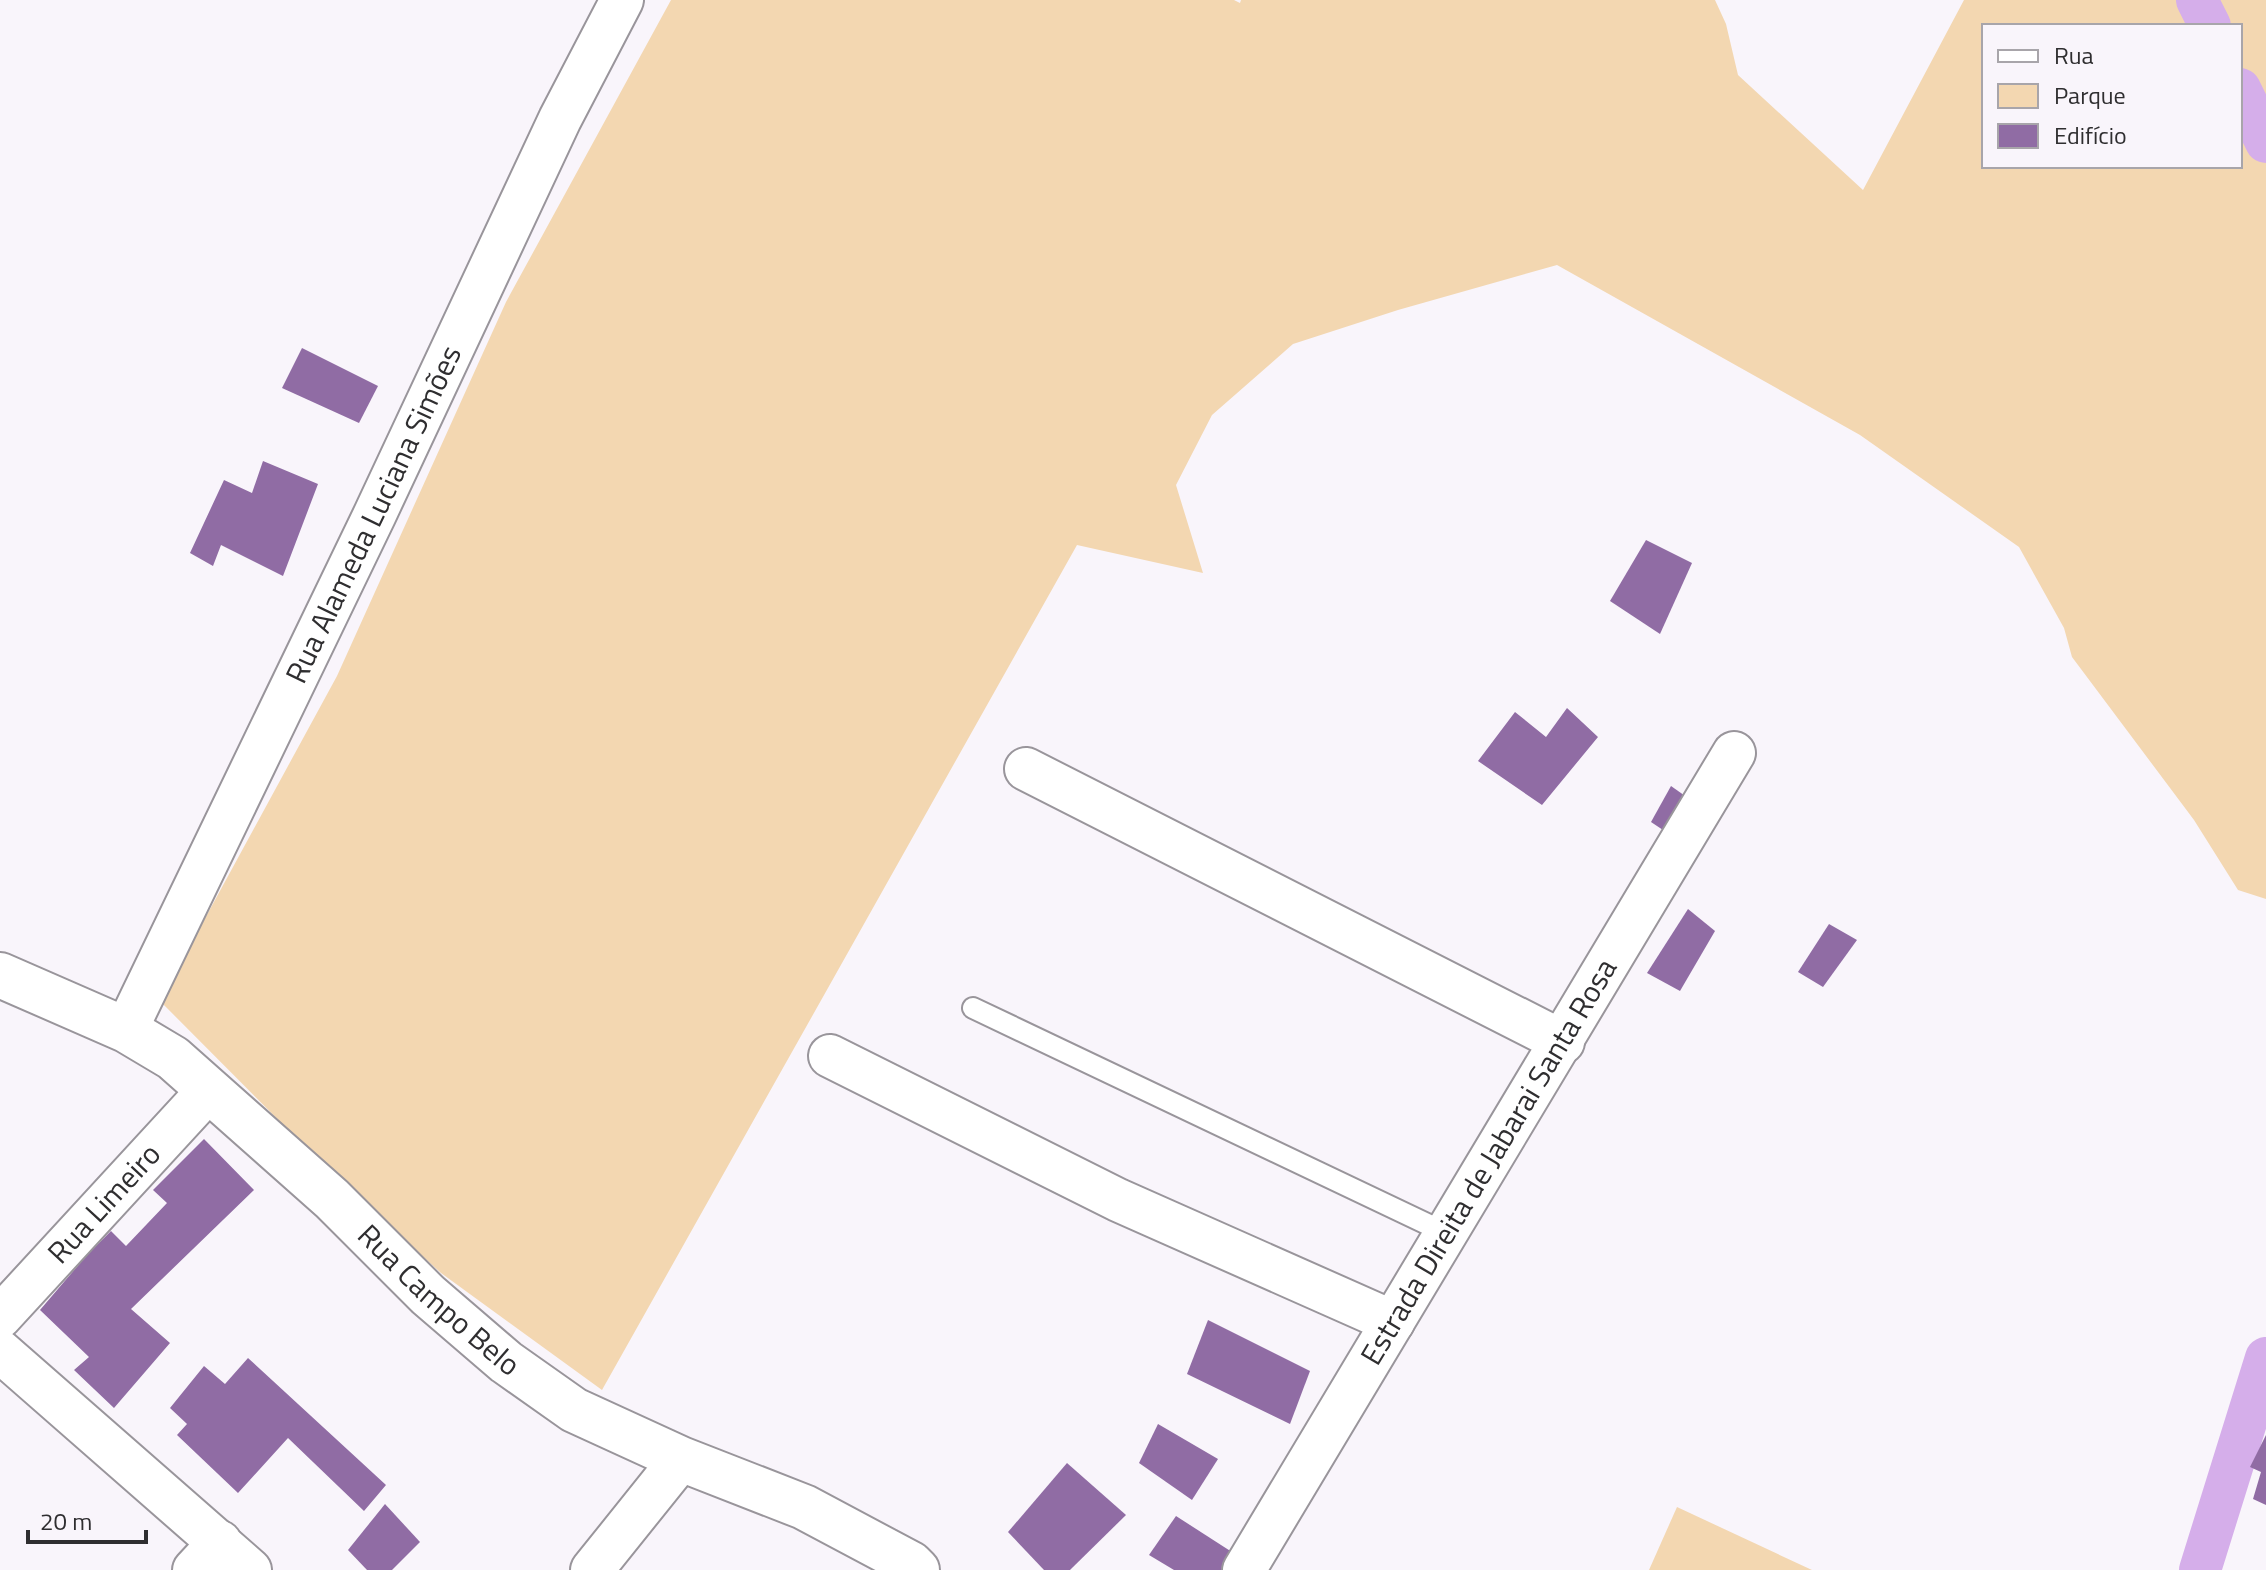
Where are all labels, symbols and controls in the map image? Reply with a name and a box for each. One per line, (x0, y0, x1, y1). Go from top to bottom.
legend (1982, 24, 2242, 168)
text: Rua (2054, 37, 2093, 73)
text: Parque (2054, 77, 2126, 113)
text: Edifício (2054, 117, 2127, 153)
street label: Rua Alameda Luciana Simões (273, 338, 473, 691)
street label: Estrada Direita de Jabarai Santa Rosa (1348, 949, 1628, 1373)
street label: Rua Limeiro (36, 1132, 171, 1274)
street label: Rua Campo Belo (347, 1213, 530, 1387)
scale bar (28, 1494, 146, 1544)
text: 20 m (40, 1503, 92, 1539)

